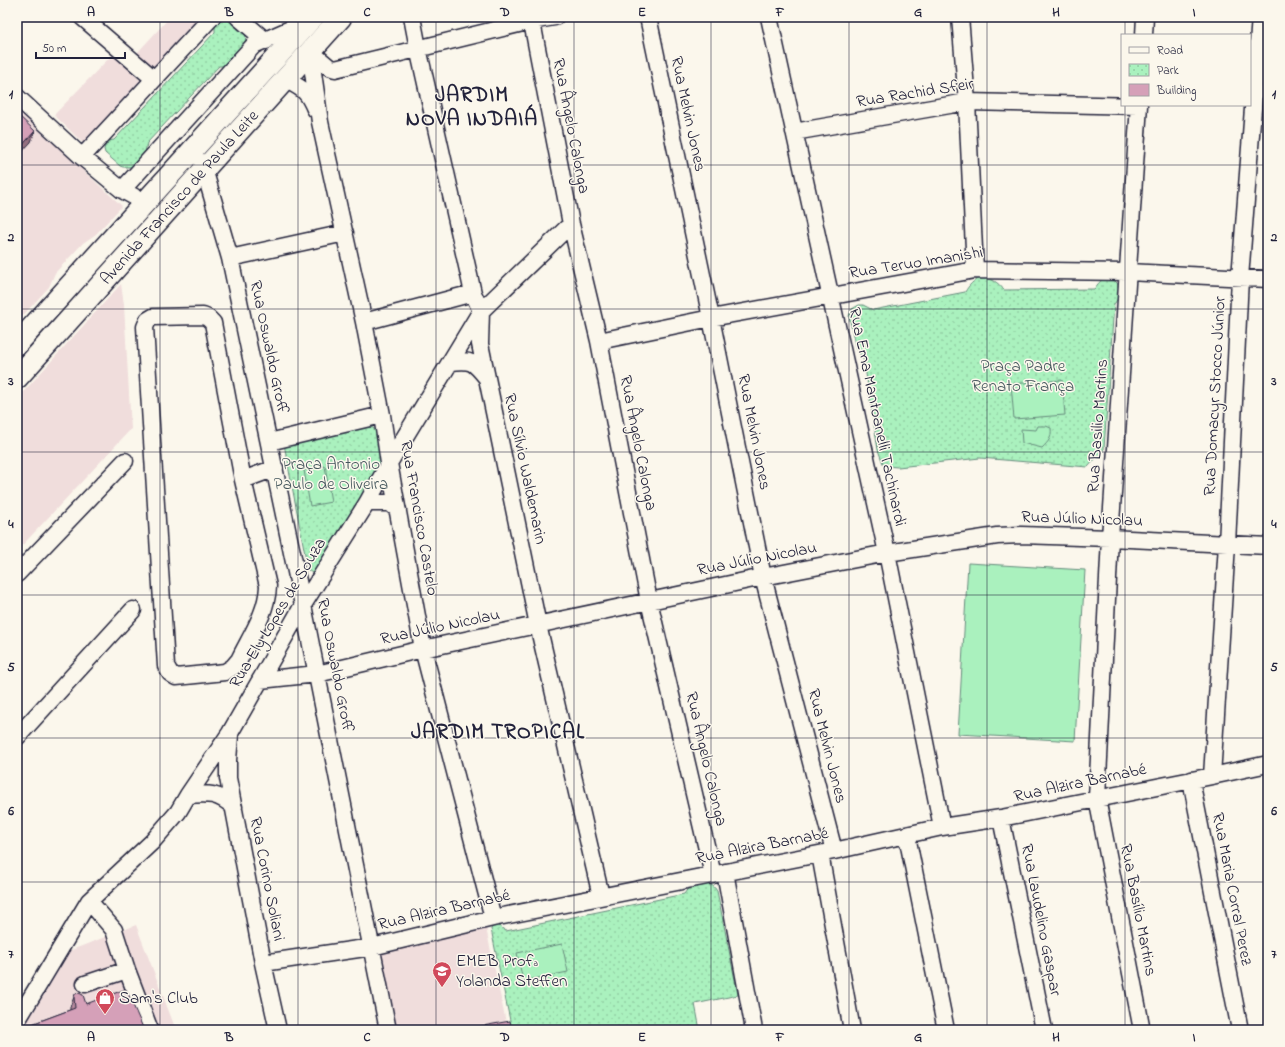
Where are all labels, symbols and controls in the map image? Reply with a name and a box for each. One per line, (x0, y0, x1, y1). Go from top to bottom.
text: A (87, 3, 95, 22)
text: B (224, 3, 234, 22)
text: C (363, 3, 371, 22)
text: D (499, 3, 510, 22)
text: E (638, 3, 646, 22)
text: F (775, 3, 785, 22)
text: G (914, 3, 922, 22)
text: H (1052, 3, 1060, 22)
text: I (1192, 3, 1196, 22)
scale bar (36, 34, 125, 60)
legend (1121, 34, 1251, 106)
text: 50 m (42, 40, 66, 58)
text: Road (1157, 42, 1183, 60)
street label: Rua Melvin Jones (664, 54, 712, 174)
street label: Rua Ângelo Calonga (544, 56, 596, 196)
text: Park (1157, 62, 1179, 80)
street label: Rua Rachid Sfeir (855, 71, 976, 115)
district label: JARDIM NOVA INDAIÁ (406, 81, 538, 135)
text: Building (1156, 82, 1196, 101)
text: 1 (9, 85, 14, 104)
text: 1 (1272, 85, 1277, 104)
street label: Avenida Francisco de Paula Leite (94, 104, 265, 290)
text: 2 (7, 228, 15, 247)
text: 2 (1270, 228, 1278, 247)
street label: Rua Teruo Imanishi (847, 240, 985, 286)
street label: Rua Oswaldo Groff (243, 278, 295, 416)
street label: Rua Domacyr Stocco Júnior (1197, 295, 1234, 497)
street label: Rua Ema Mantoanelli Tachinardi (842, 305, 912, 529)
park label: Praça Padre Renato França (972, 354, 1074, 399)
street label: Rua Basilio Martins (1081, 358, 1115, 494)
text: 3 (7, 372, 14, 391)
street label: Rua Melvin Jones (731, 372, 777, 492)
text: 3 (1270, 372, 1277, 391)
street label: Rua Ângelo Calonga (611, 373, 663, 513)
street label: Rua Sílvio Waldemarin (497, 391, 553, 547)
street label: Rua Francisco Castelo (393, 438, 445, 598)
park label: Praça Antonio Paulo de Oliveira (274, 452, 388, 497)
street label: Rua Júlio Nicolau (1021, 504, 1143, 534)
text: 4 (7, 515, 14, 534)
text: 4 (1270, 515, 1277, 534)
street label: Rua Ely Lopes de Souza (223, 533, 334, 693)
street label: Rua Júlio Nicolau (695, 535, 819, 583)
street label: Rua Oswaldo Groff (310, 596, 360, 734)
street label: Rua Júlio Nicolau (378, 602, 502, 652)
text: 5 (7, 658, 15, 677)
text: 5 (1270, 658, 1278, 677)
street label: Rua Melvin Jones (801, 686, 853, 806)
street label: Rua Ângelo Calonga (676, 689, 734, 829)
district label: JARDIM TROPICAL (411, 718, 585, 748)
street label: Rua Alzira Barnabé (1011, 757, 1149, 809)
text: 6 (7, 802, 14, 821)
text: 6 (1270, 802, 1277, 821)
street label: Rua Maria Corral Perez (1205, 810, 1259, 968)
street label: Rua Corino Soliani (243, 815, 291, 943)
street label: Rua Alzira Barnabé (693, 821, 831, 871)
street label: Rua Laudelino Gaspar (1014, 842, 1068, 999)
street label: Rua Basílio Martins (1113, 842, 1163, 978)
street label: Rua Alzira Barnabé (376, 883, 513, 937)
text: 7 (8, 945, 14, 964)
text: 7 (1271, 945, 1277, 964)
place label: EMEB Profª Yolanda Steffen (456, 949, 567, 994)
school or university icon: EMEB Profª Yolanda Steffen (431, 960, 453, 988)
place label: Sam's Club (119, 986, 198, 1011)
shop icon: Sam's Club (94, 987, 116, 1015)
text: A (87, 1028, 95, 1047)
text: B (224, 1028, 234, 1047)
text: C (363, 1028, 371, 1047)
text: D (499, 1028, 510, 1047)
text: E (638, 1028, 646, 1047)
text: F (775, 1028, 785, 1047)
text: G (914, 1028, 922, 1047)
text: H (1052, 1028, 1060, 1047)
text: I (1192, 1028, 1196, 1047)

